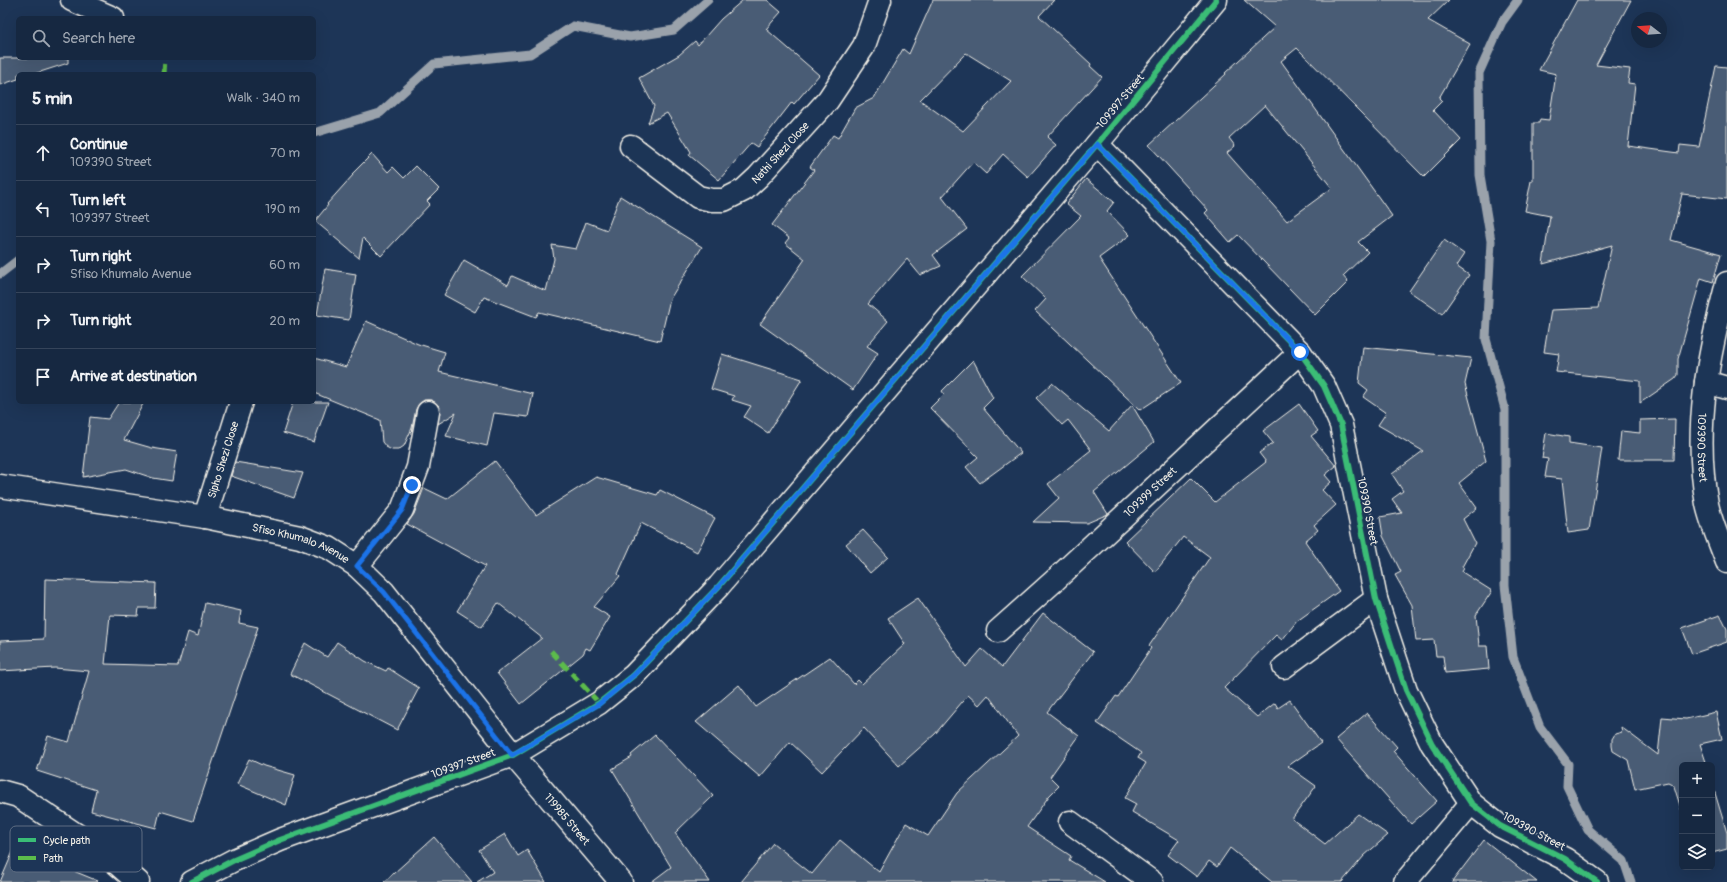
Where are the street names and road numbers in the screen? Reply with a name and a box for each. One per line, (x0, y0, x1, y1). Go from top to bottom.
street label: 109397 Street (1094, 71, 1147, 131)
street label: Nathi Shezi Close (749, 119, 812, 187)
street label: 109390 Street (1694, 413, 1710, 483)
street label: Sipho Shezi Close (205, 419, 242, 500)
street label: 109399 Street (1121, 464, 1180, 520)
street label: 109390 Street (1355, 476, 1381, 547)
street label: Sfiso Khumalo Avenue (251, 521, 352, 567)
street label: 109397 Street (429, 746, 498, 781)
street label: 119985 Street (541, 791, 593, 848)
street label: 109390 Street (1500, 810, 1568, 854)

